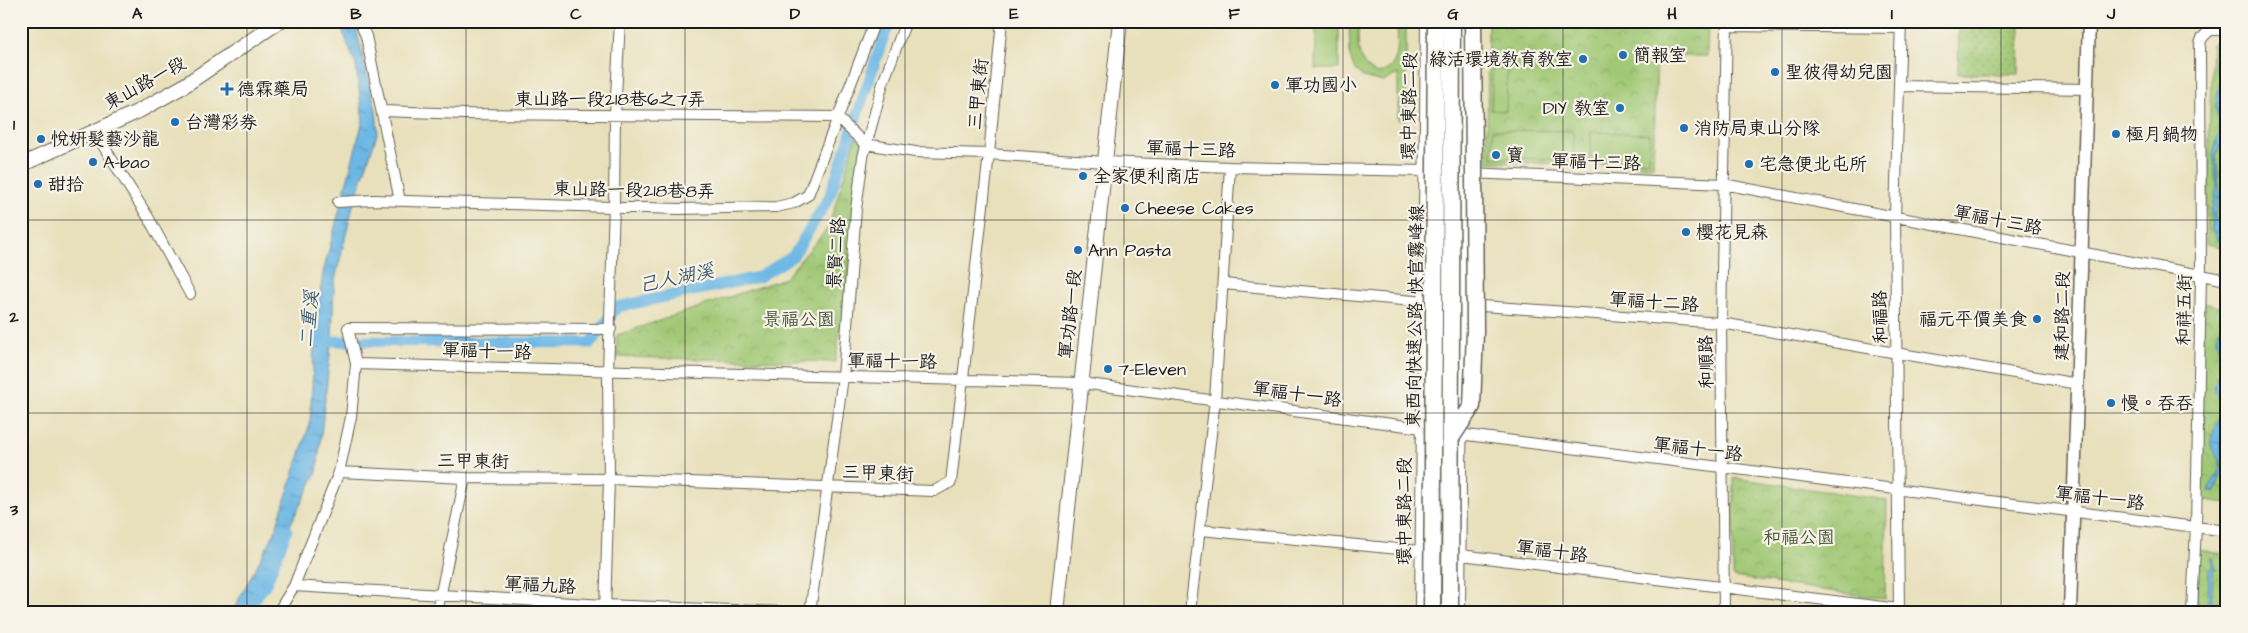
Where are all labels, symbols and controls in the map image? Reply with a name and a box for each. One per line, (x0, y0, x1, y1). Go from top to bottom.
text: A (132, 3, 143, 25)
text: B (350, 3, 362, 25)
text: C (570, 3, 582, 25)
text: D (790, 3, 801, 25)
text: E (1009, 3, 1019, 25)
text: F (1228, 3, 1240, 25)
text: G (1447, 3, 1459, 25)
text: H (1667, 3, 1677, 25)
text: I (1891, 3, 1893, 25)
text: J (2106, 3, 2116, 25)
place label: 簡報室 (1633, 43, 1687, 68)
place label: 綠活環境教育教室 (1429, 47, 1573, 72)
marker: 簡報室 (1617, 49, 1629, 61)
street label: 東山路一段 (100, 51, 191, 116)
street label: 環中東路二段 (1396, 52, 1423, 160)
marker: 綠活環境教育教室 (1577, 53, 1589, 65)
street label: 三甲東街 (962, 57, 995, 131)
place label: 聖彼得幼兒園 (1785, 60, 1893, 85)
marker: 聖彼得幼兒園 (1769, 66, 1781, 78)
place label: 軍功國小 (1285, 73, 1357, 98)
place label: 德霖藥局 (237, 77, 309, 102)
marker: 軍功國小 (1269, 79, 1281, 91)
marker: 德霖藥局 (221, 83, 233, 95)
street label: 東山路一段218巷6之7弄 (515, 87, 705, 112)
place label: DIY 教室 (1543, 96, 1610, 121)
marker: DIY 教室 (1614, 102, 1626, 114)
place label: 台灣彩券 (185, 110, 257, 135)
text: 1 (13, 114, 16, 136)
marker: 台灣彩券 (169, 116, 181, 128)
place label: 消防局東山分隊 (1694, 116, 1820, 141)
marker: 消防局東山分隊 (1678, 122, 1690, 134)
place label: 極月鍋物 (2126, 122, 2198, 147)
place label: 悅妍髮藝沙龍 (51, 127, 159, 152)
marker: 極月鍋物 (2110, 128, 2122, 140)
marker: 悅妍髮藝沙龍 (35, 133, 47, 145)
street label: 軍福十三路 (1146, 135, 1236, 164)
place label: 寶 (1506, 143, 1524, 168)
street label: 軍福十三路 (1551, 148, 1641, 177)
marker: 寶 (1490, 149, 1502, 161)
place label: A-bao (103, 150, 150, 175)
place label: 宅急便北屯所 (1759, 152, 1867, 177)
marker: A-bao (87, 156, 99, 168)
marker: 宅急便北屯所 (1743, 158, 1755, 170)
place label: 全家便利商店 (1093, 164, 1201, 189)
marker: 全家便利商店 (1077, 170, 1089, 182)
place label: 甜拾 (48, 172, 84, 197)
street label: 東山路一段218巷8弄 (553, 177, 715, 204)
marker: 甜拾 (32, 178, 44, 190)
place label: Cheese Cakes (1135, 196, 1254, 221)
street label: 軍福十三路 (1951, 200, 2044, 241)
marker: Cheese Cakes (1119, 202, 1131, 214)
street label: 東西向快速公路 快官霧峰線 (1401, 204, 1430, 428)
street label: 景賢二路 (822, 216, 851, 290)
place label: 櫻花見森 (1696, 220, 1768, 245)
marker: 櫻花見森 (1680, 226, 1692, 238)
place label: Ann Pasta (1088, 238, 1171, 263)
marker: Ann Pasta (1072, 244, 1084, 256)
water label: 己人湖溪 (636, 257, 717, 300)
street label: 軍功路一段 (1053, 268, 1088, 360)
street label: 建和路二段 (2049, 271, 2076, 361)
street label: 和祥五街 (2171, 274, 2198, 346)
street label: 軍福十二路 (1608, 287, 1700, 318)
water label: 二重溪 (293, 288, 326, 349)
street label: 和福路 (1868, 290, 1893, 344)
text: 2 (8, 306, 19, 328)
park label: 景福公園 (763, 307, 835, 332)
place label: 福元平價美食 (1919, 307, 2027, 332)
marker: 福元平價美食 (2031, 313, 2043, 325)
street label: 和順路 (1694, 335, 1719, 389)
street label: 軍福十一路 (442, 337, 532, 366)
street label: 軍福十一路 (847, 348, 937, 375)
place label: 7-Eleven (1118, 357, 1186, 382)
marker: 7-Eleven (1102, 363, 1114, 375)
street label: 軍福十一路 (1251, 376, 1343, 413)
place label: 慢。吞吞 (2121, 391, 2193, 416)
marker: 慢。吞吞 (2105, 397, 2117, 409)
street label: 軍福十一路 (1652, 432, 1744, 467)
street label: 三甲東街 (437, 448, 509, 475)
street label: 環中東路二段 (1392, 457, 1417, 565)
street label: 三甲東街 (842, 460, 914, 487)
street label: 軍福十一路 (2054, 481, 2146, 516)
text: 3 (9, 499, 19, 521)
park label: 和福公園 (1763, 525, 1835, 550)
street label: 軍福十路 (1515, 535, 1589, 568)
street label: 軍福九路 (503, 571, 577, 600)

